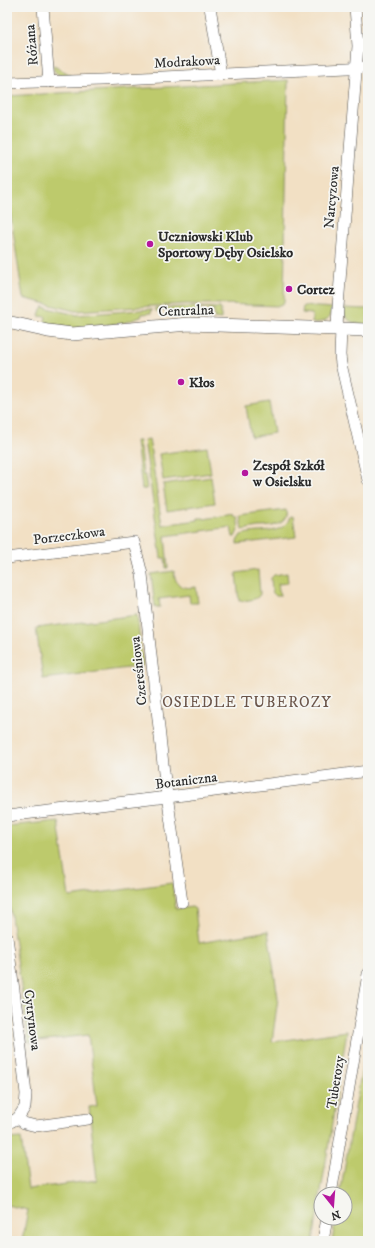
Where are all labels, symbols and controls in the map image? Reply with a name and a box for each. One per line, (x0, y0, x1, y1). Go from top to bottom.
street label: Różana (21, 23, 43, 66)
street label: Modrakowa (154, 51, 221, 73)
street label: Narcyzowa (320, 165, 344, 229)
place label: Uczniowski Klub Sportowy Dęby Osielsko (158, 228, 293, 262)
marker: Uczniowski Klub Sportowy Dęby Osielsko (145, 239, 155, 249)
place label: Cortez (297, 281, 336, 299)
marker: Cortez (284, 284, 294, 294)
street label: Centralna (158, 301, 214, 321)
place label: Kłos (189, 374, 215, 392)
marker: Kłos (176, 377, 186, 387)
place label: Zespół Szkół w Osielsku (252, 457, 325, 491)
marker: Zespół Szkół w Osielsku (240, 468, 250, 478)
street label: Porzeczkowa (32, 523, 106, 549)
street label: Czereśniowa (126, 635, 152, 706)
district label: OSIEDLE TUBEROZY (162, 693, 332, 712)
street label: Botaniczna (154, 768, 218, 794)
street label: Cytrynowa (19, 989, 45, 1052)
street label: Tuberozy (323, 1054, 349, 1110)
north arrow (313, 1186, 353, 1226)
text: N (329, 1207, 342, 1223)

